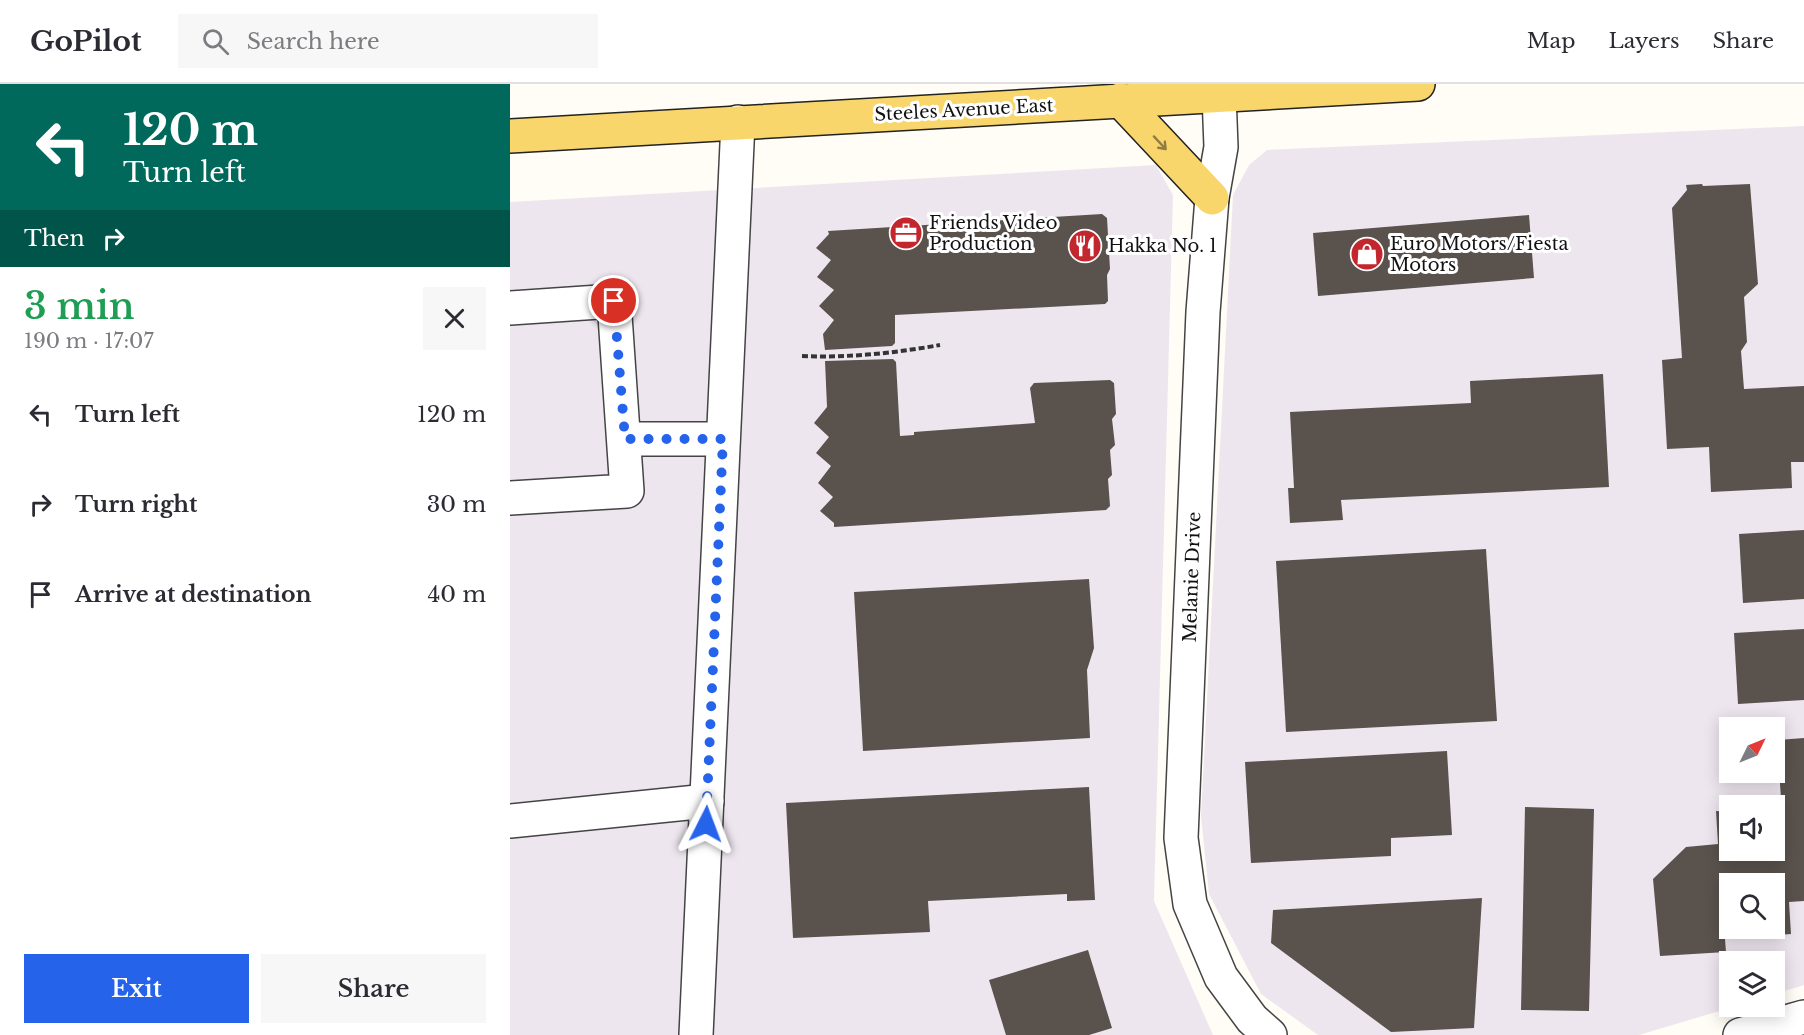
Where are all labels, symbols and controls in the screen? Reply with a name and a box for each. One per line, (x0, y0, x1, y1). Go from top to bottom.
search box (178, 14, 598, 68)
text: GoPilot (30, 24, 142, 59)
icon: search (199, 25, 232, 58)
text: Search here (247, 28, 380, 55)
text: Map (1527, 28, 1576, 54)
text: Layers (1609, 28, 1680, 54)
text: Share (1713, 28, 1774, 54)
street label: Steeles Avenue East (874, 94, 1054, 126)
text: 120 m (123, 104, 258, 156)
icon: left (24, 108, 102, 186)
one-way arrow (1153, 135, 1167, 150)
text: Turn left (123, 156, 246, 189)
place label: Friends Video Production (929, 212, 1057, 255)
office icon: Friends Video Production (888, 215, 924, 251)
icon: right (97, 222, 130, 255)
text: Then (24, 225, 85, 252)
restaurant icon: Hakka No. 1 (1067, 228, 1103, 264)
place label: Euro Motors/Fiesta Motors (1390, 233, 1568, 276)
place label: Hakka No. 1 (1108, 235, 1217, 257)
shop icon: Euro Motors/Fiesta Motors (1349, 236, 1385, 272)
pin (588, 275, 639, 326)
text: 3 min (24, 284, 134, 329)
icon: arrive (597, 284, 630, 317)
button: close (423, 287, 486, 350)
text: 190 m · 17:07 (24, 329, 153, 353)
icon: left (24, 398, 57, 431)
text: Turn left (75, 401, 180, 428)
text: 120 m (417, 401, 486, 428)
icon: right (24, 488, 57, 521)
text: Turn right (75, 491, 197, 518)
text: 30 m (427, 491, 486, 518)
street label: Melanie Drive (1179, 511, 1205, 643)
icon: arrive (24, 578, 57, 611)
text: Arrive at destination (75, 581, 312, 608)
text: 40 m (428, 581, 486, 608)
north arrow (1719, 717, 1785, 783)
map controls (1719, 717, 1785, 1017)
position arrow (674, 792, 738, 856)
button: sound (1719, 795, 1785, 861)
button: search (1719, 873, 1785, 939)
button: layers (1719, 951, 1785, 1017)
button: Exit (24, 954, 249, 1023)
button: Share (261, 954, 486, 1023)

